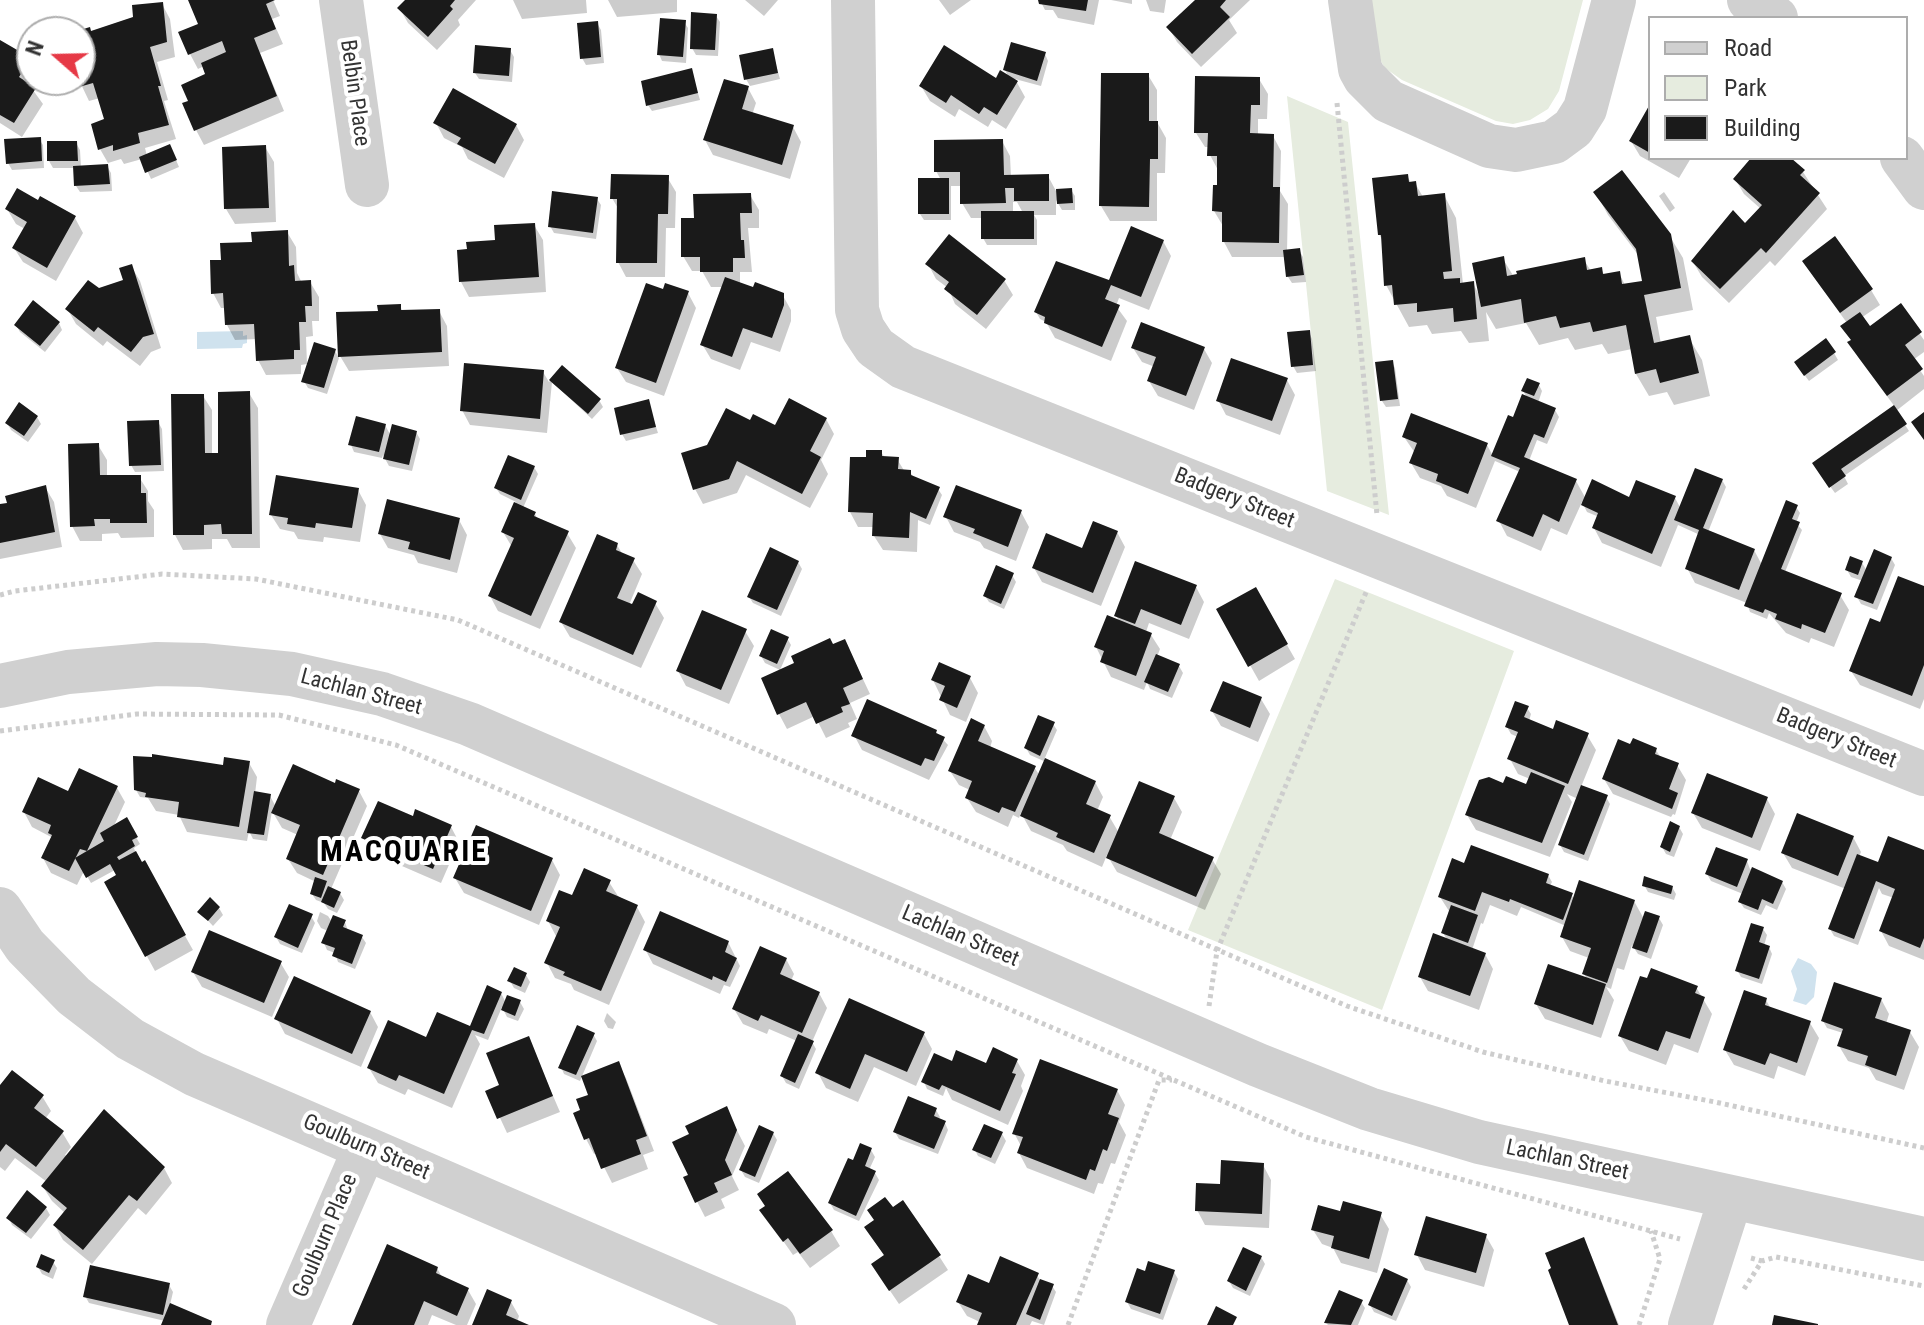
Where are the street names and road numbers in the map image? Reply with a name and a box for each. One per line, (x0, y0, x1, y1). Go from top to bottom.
street label: Belbin Place (333, 38, 375, 148)
street label: Badgery Street (1170, 463, 1298, 535)
street label: Lachlan Street (297, 664, 425, 722)
street label: Badgery Street (1772, 703, 1900, 775)
street label: Lachlan Street (897, 901, 1023, 973)
street label: Goulburn Street (299, 1109, 433, 1187)
street label: Lachlan Street (1503, 1135, 1631, 1187)
street label: Goulburn Place (288, 1170, 364, 1302)

